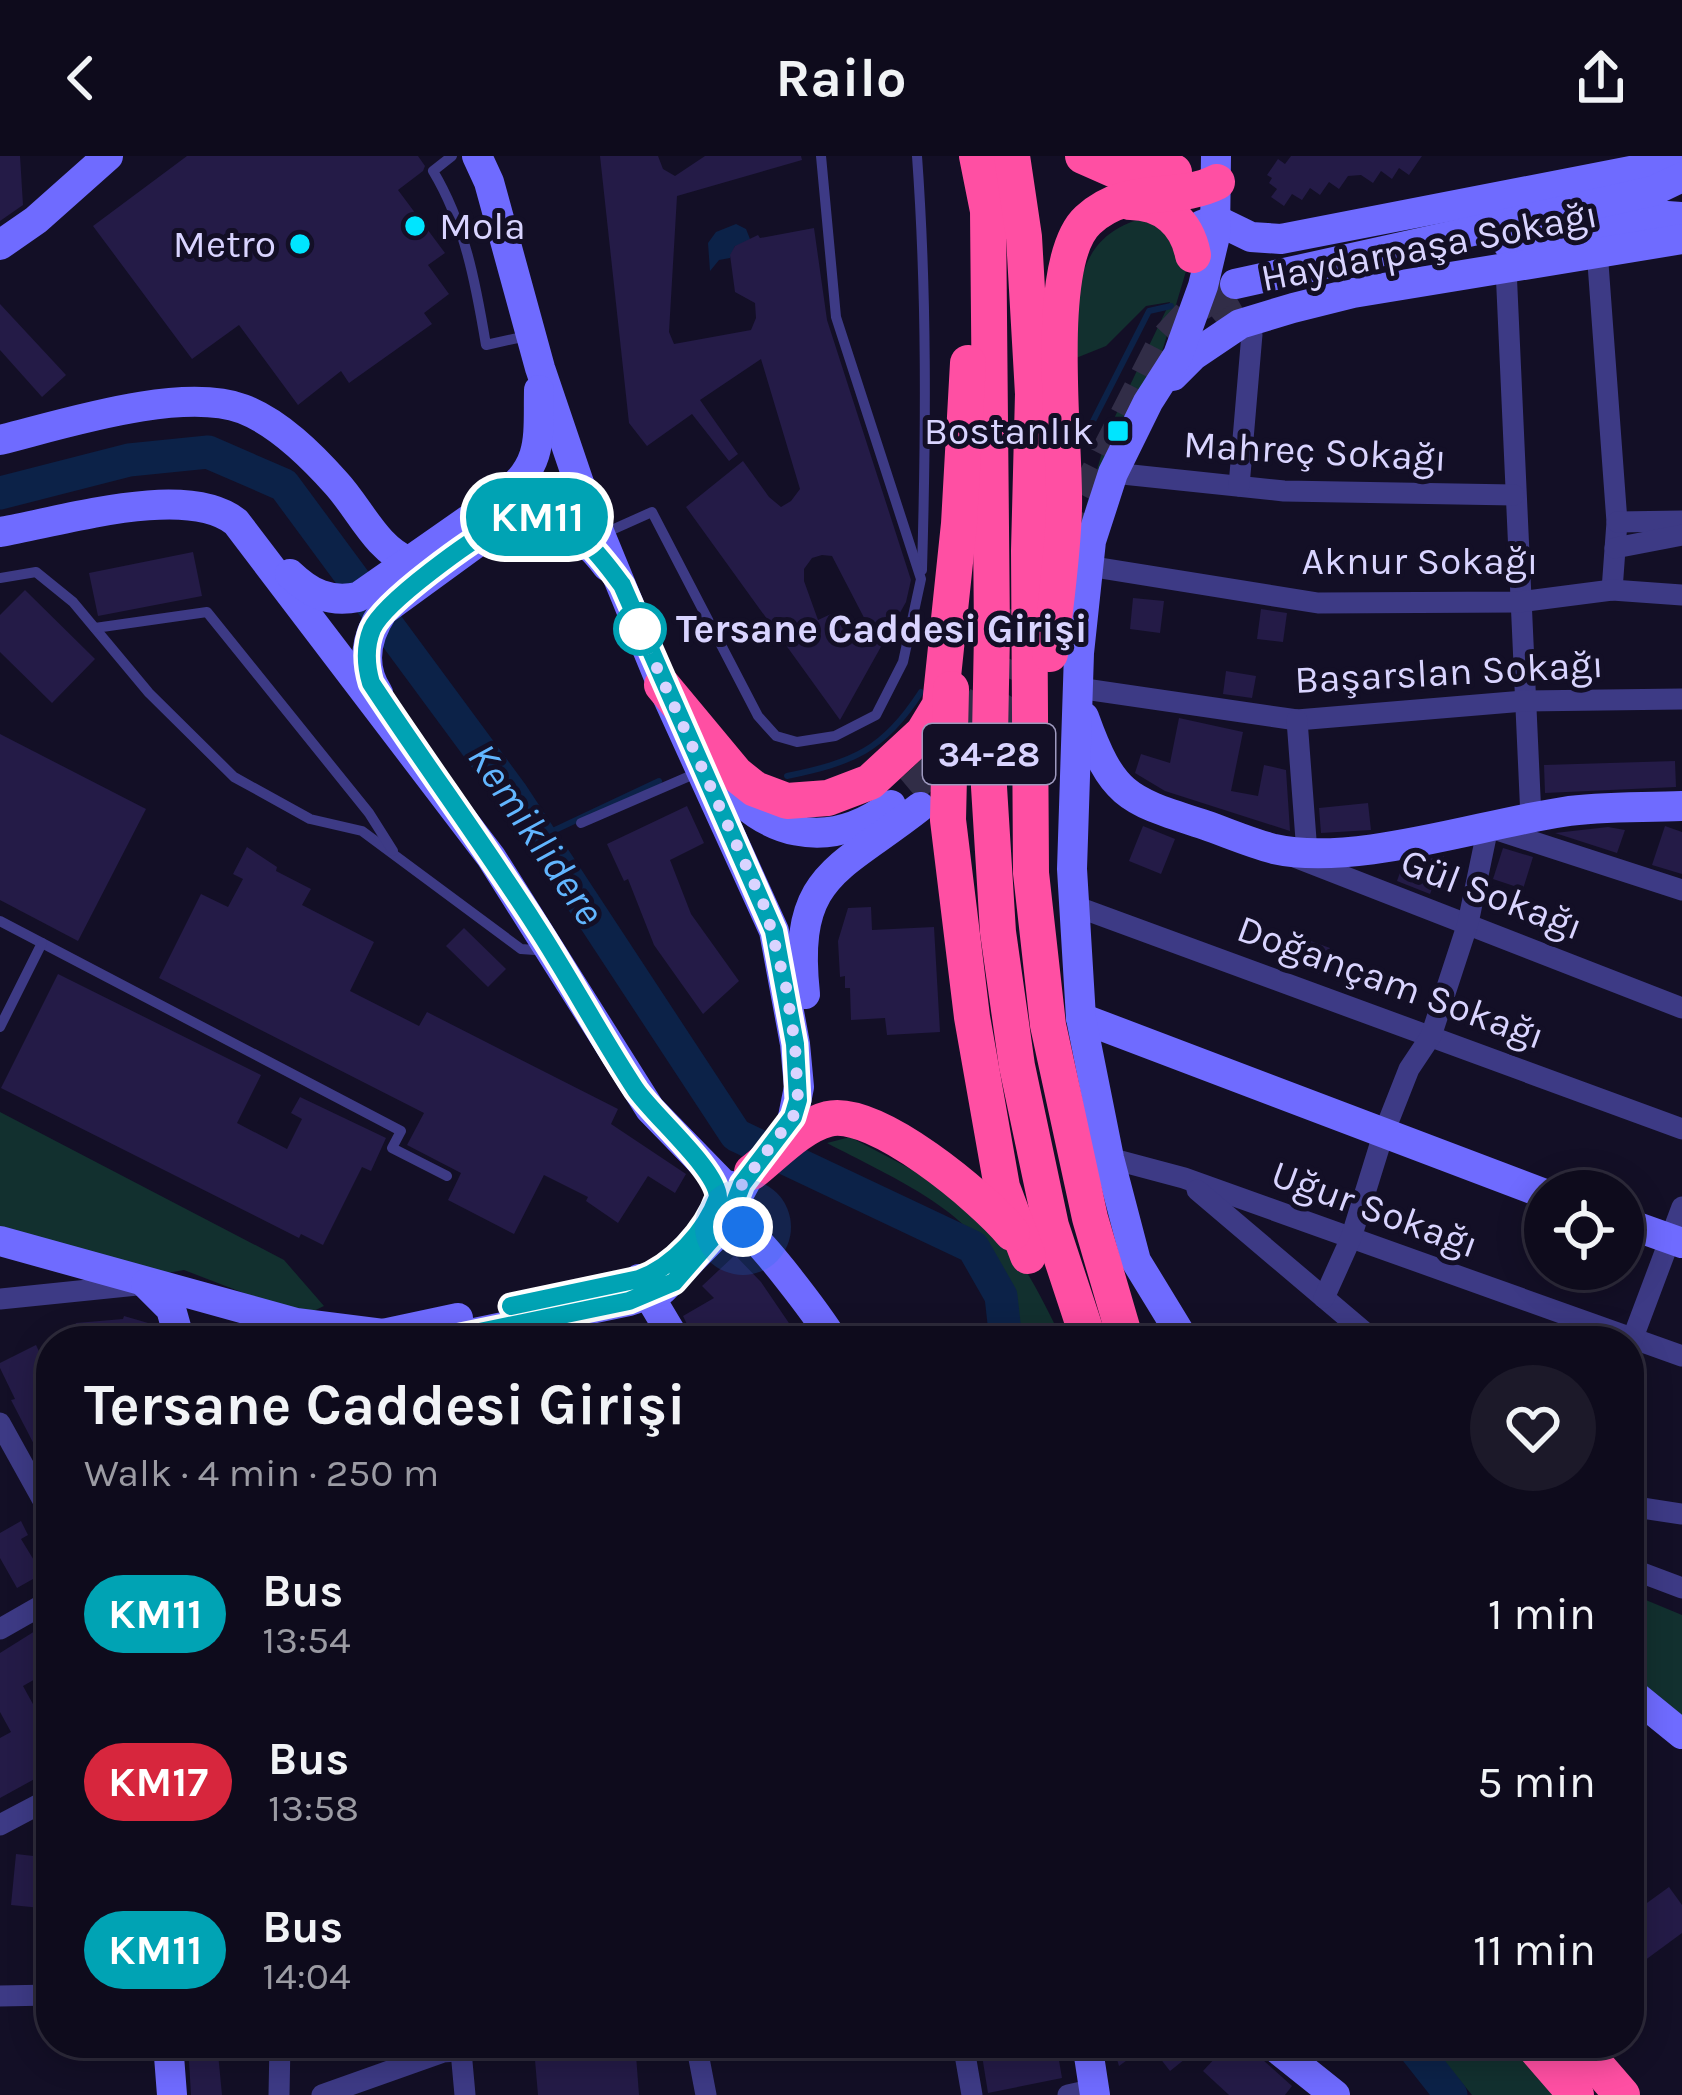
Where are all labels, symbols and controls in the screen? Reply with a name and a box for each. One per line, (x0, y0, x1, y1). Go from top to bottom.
icon: back (48, 45, 114, 111)
icon: share (1568, 45, 1634, 111)
text: Railo (775, 46, 907, 110)
street label: Haydarpaşa Sokağı (1257, 191, 1601, 301)
place label: Mola (439, 203, 526, 249)
marker: Mola (402, 213, 428, 239)
place label: Metro (173, 221, 276, 267)
marker: Metro (287, 231, 313, 257)
place label: Bostanlık (924, 408, 1094, 454)
marker: Bostanlık (1105, 418, 1131, 444)
street label: Mahreç Sokağı (1182, 421, 1448, 481)
line badge: KM11 (453, 478, 621, 556)
text: KM11 (490, 492, 584, 542)
street label: Aknur Sokağı (1302, 538, 1538, 584)
marker: Tersane Caddesi Girişi (615, 604, 665, 654)
place label: Tersane Caddesi Girişi (676, 606, 1088, 652)
street label: Başarslan Sokağı (1293, 641, 1605, 703)
road number: 34-28 (923, 724, 1055, 784)
water label: Kemiklidere (457, 734, 615, 934)
street label: Gül Sokağı (1395, 838, 1589, 950)
street label: Doğançam Sokağı (1231, 905, 1551, 1059)
street label: Uğur Sokağı (1265, 1150, 1485, 1268)
map controls (1524, 1170, 1644, 1290)
button: locate (1524, 1170, 1644, 1290)
your location (713, 1197, 773, 1257)
button: heart (1470, 1365, 1596, 1491)
text: Tersane Caddesi Girişi (84, 1372, 686, 1438)
text: Walk · 4 min · 250 m (84, 1450, 439, 1496)
text: Bus (262, 1565, 343, 1617)
text: 1 min (1488, 1588, 1596, 1640)
text: KM11 (108, 1589, 202, 1639)
text: 13:54 (262, 1617, 351, 1663)
text: Bus (268, 1733, 349, 1785)
text: 5 min (1477, 1756, 1596, 1808)
text: KM17 (108, 1757, 208, 1807)
text: 13:58 (268, 1785, 359, 1831)
text: Bus (262, 1901, 343, 1953)
text: 11 min (1473, 1924, 1596, 1976)
text: KM11 (108, 1925, 202, 1975)
text: 14:04 (262, 1953, 351, 1999)

